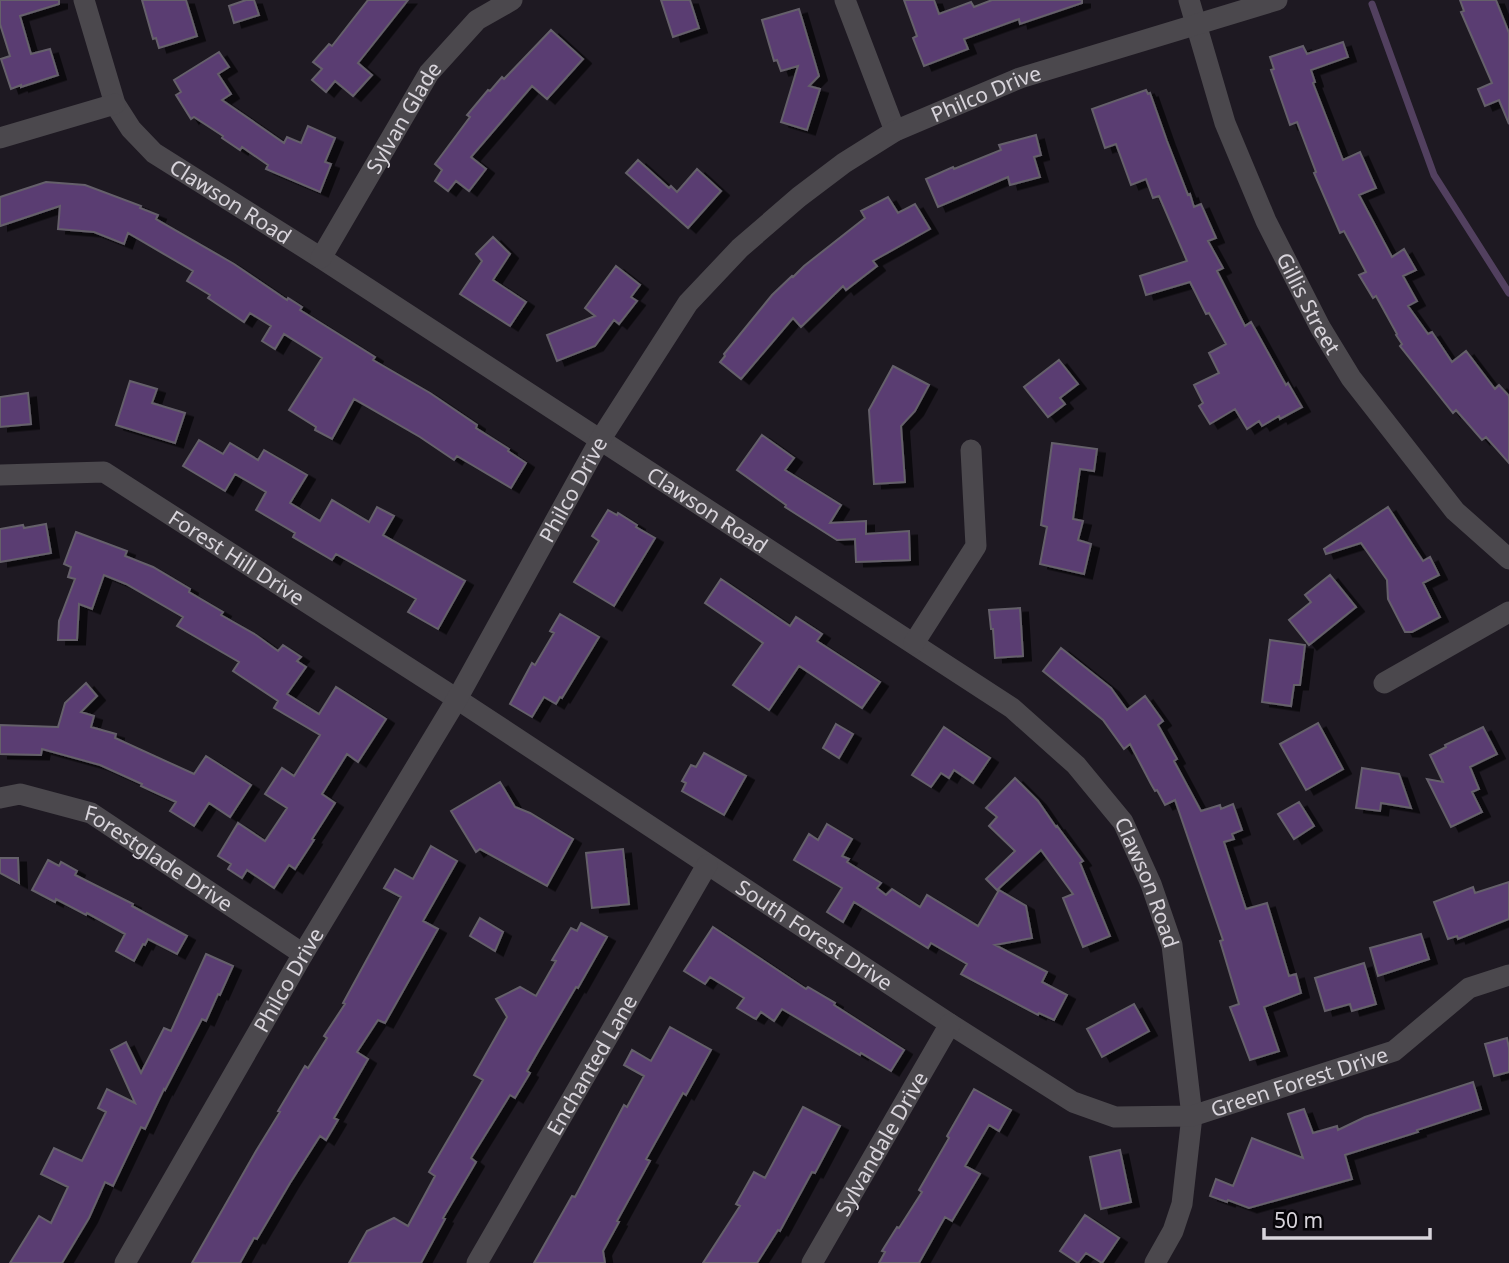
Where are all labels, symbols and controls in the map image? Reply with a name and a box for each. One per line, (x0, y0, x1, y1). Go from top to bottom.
street label: Sylvan Glade (359, 55, 447, 179)
street label: Philco Drive (926, 58, 1044, 128)
street label: Clawson Road (164, 152, 297, 250)
street label: Gillis Street (1270, 248, 1347, 360)
street label: Philco Drive (532, 431, 613, 547)
street label: Clawson Road (642, 460, 773, 559)
street label: Forest Hill Drive (164, 503, 310, 611)
street label: Forestglade Drive (82, 798, 239, 918)
street label: Clawson Road (1108, 812, 1186, 951)
street label: South Forest Drive (731, 873, 898, 997)
street label: Philco Drive (247, 922, 330, 1037)
street label: Enchanted Lane (540, 989, 643, 1140)
street label: Green Forest Drive (1207, 1040, 1391, 1123)
street label: Sylvandale Drive (828, 1066, 934, 1221)
scale bar (1264, 1196, 1430, 1240)
text: 50 m (1274, 1206, 1323, 1234)

